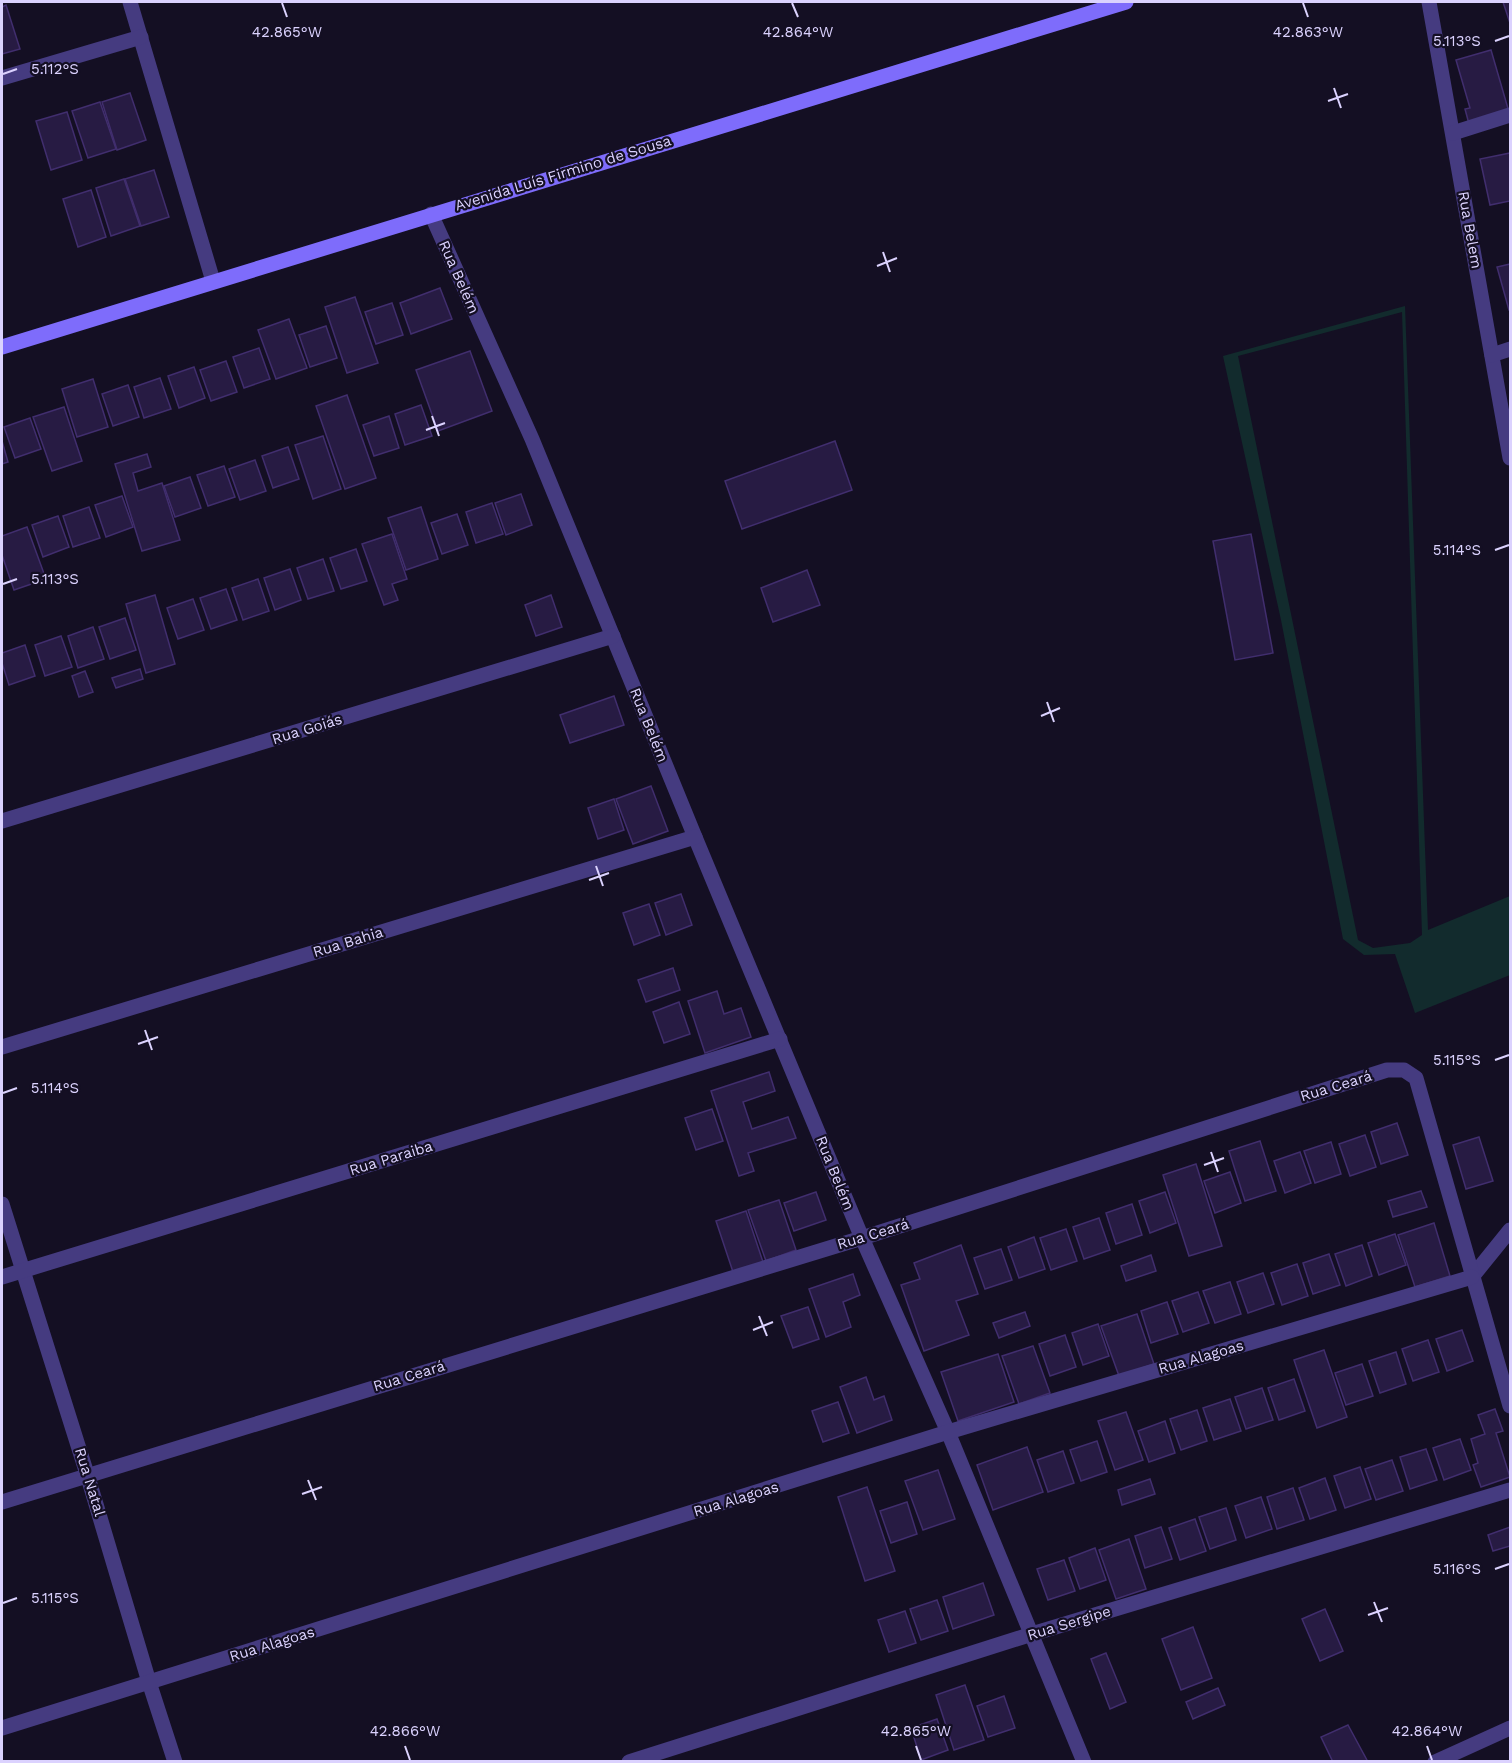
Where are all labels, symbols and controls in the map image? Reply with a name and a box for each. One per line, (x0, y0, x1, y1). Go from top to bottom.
text: 42.865°W (252, 23, 322, 41)
text: 42.864°W (763, 23, 833, 41)
text: 42.863°W (1273, 23, 1343, 41)
text: 5.113°S (1433, 32, 1481, 50)
text: 5.112°S (31, 60, 79, 78)
street label: Avenida Luís Firmino de Sousa (453, 131, 674, 215)
street label: Rua Belem (1454, 190, 1486, 270)
street label: Rua Belém (435, 238, 483, 316)
text: 5.114°S (1433, 541, 1481, 559)
text: 5.113°S (31, 570, 79, 588)
street label: Rua Belém (626, 685, 672, 765)
street label: Rua Goiás (270, 710, 344, 748)
street label: Rua Bahia (311, 923, 386, 961)
text: 5.115°S (1433, 1051, 1481, 1069)
street label: Rua Ceará (1298, 1066, 1375, 1105)
text: 5.114°S (31, 1079, 79, 1097)
street label: Rua Belém (812, 1133, 858, 1213)
street label: Rua Paraiba (347, 1137, 435, 1179)
street label: Rua Ceará (835, 1214, 912, 1253)
street label: Rua Alagoas (1156, 1336, 1246, 1378)
street label: Rua Ceará (371, 1356, 448, 1395)
street label: Rua Natal (71, 1446, 109, 1519)
street label: Rua Alagoas (691, 1477, 781, 1520)
text: 5.116°S (1433, 1560, 1481, 1578)
text: 5.115°S (31, 1589, 79, 1607)
street label: Rua Sergipe (1025, 1602, 1113, 1644)
street label: Rua Alagoas (227, 1622, 317, 1665)
text: 42.866°W (370, 1722, 440, 1740)
text: 42.865°W (881, 1722, 951, 1740)
text: 42.864°W (1392, 1722, 1462, 1740)

